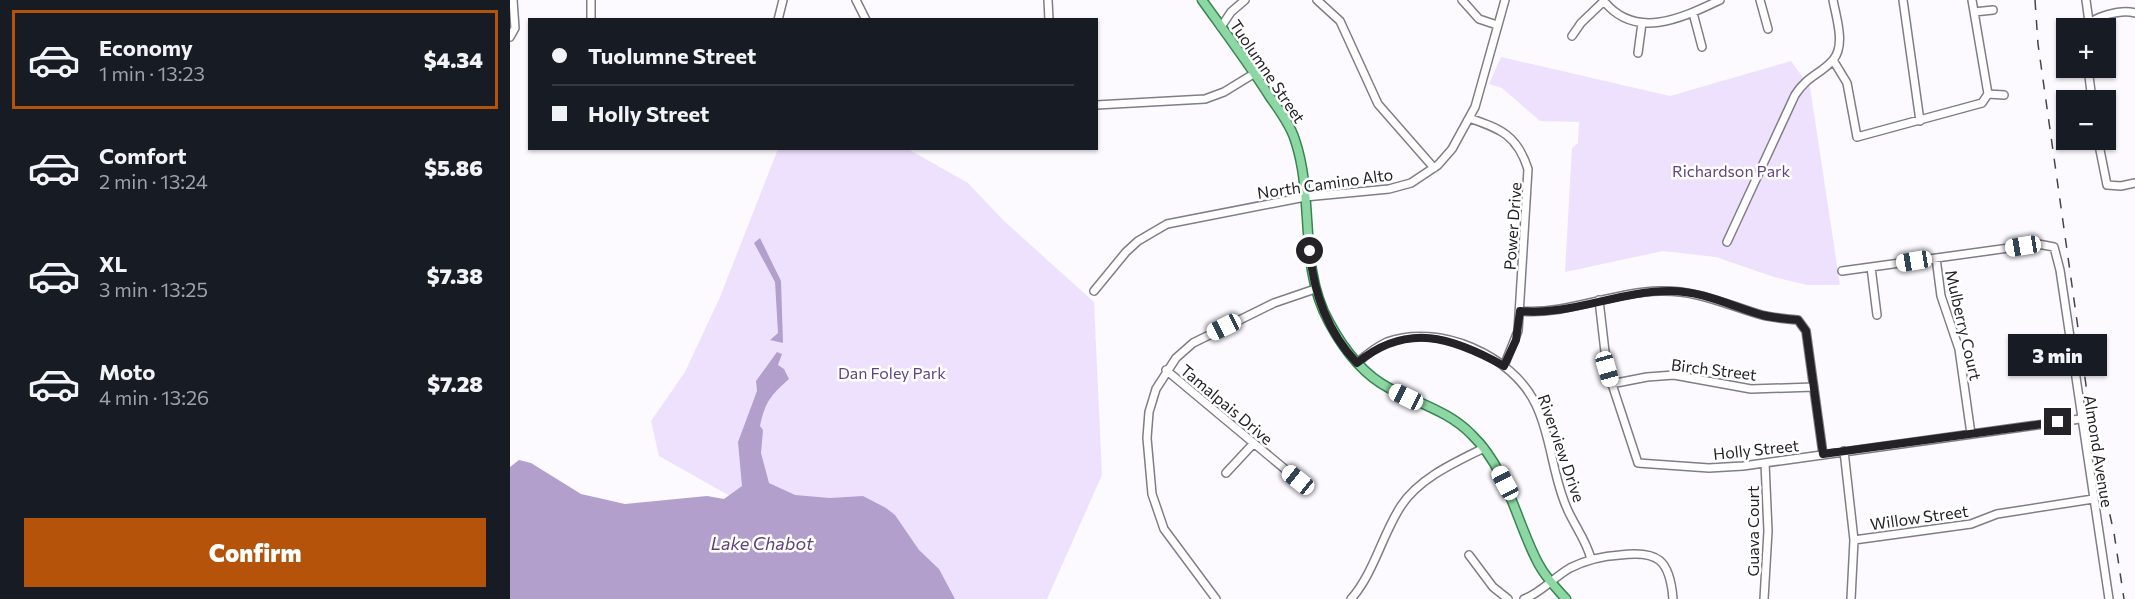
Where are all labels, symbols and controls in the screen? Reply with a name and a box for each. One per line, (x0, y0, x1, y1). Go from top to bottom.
street label: Tuolumne Street (1226, 16, 1310, 127)
map controls (2056, 18, 2116, 150)
button: + (2056, 18, 2116, 78)
icon: car (27, 33, 81, 87)
text: Economy (99, 34, 193, 61)
text: Tuolumne Street (588, 42, 756, 69)
text: $4.34 (424, 46, 483, 73)
text: 1 min · 13:23 (99, 61, 205, 85)
button: − (2056, 90, 2116, 150)
text: Holly Street (588, 100, 709, 127)
icon: car (27, 141, 81, 195)
text: Comfort (99, 142, 187, 169)
text: $5.86 (424, 154, 483, 181)
park label: Richardson Park (1672, 161, 1790, 180)
street label: North Camino Alto (1256, 164, 1394, 202)
text: 2 min · 13:24 (99, 169, 208, 193)
street label: Power Drive (1499, 181, 1525, 271)
car (2004, 234, 2042, 258)
route start (1296, 237, 1323, 264)
icon: car (27, 249, 81, 303)
car (1895, 249, 1933, 273)
text: XL (99, 250, 127, 277)
text: $7.38 (427, 262, 483, 289)
street label: Mulberry Court (1942, 268, 1986, 382)
text: 3 min · 13:25 (99, 277, 208, 301)
car (1204, 311, 1244, 343)
callout: 3 min (2008, 335, 2108, 377)
text: 3 min (2032, 343, 2083, 367)
car (1593, 349, 1621, 389)
street label: Birch Street (1670, 354, 1758, 384)
icon: car (27, 357, 81, 411)
text: Moto (99, 358, 155, 385)
street label: Tamalpais Drive (1177, 360, 1277, 448)
park label: Dan Foley Park (838, 363, 946, 382)
text: $7.28 (427, 370, 483, 397)
car (1386, 381, 1426, 413)
text: 4 min · 13:26 (99, 385, 209, 409)
street label: Riverview Drive (1535, 392, 1589, 504)
street label: Almond Avenue (2081, 393, 2117, 509)
route end (2044, 408, 2071, 435)
street label: Holly Street (1712, 435, 1800, 463)
car (1278, 462, 1318, 498)
car (1489, 463, 1521, 503)
street label: Guava Court (1743, 485, 1762, 576)
street label: Willow Street (1869, 501, 1970, 533)
button: Confirm (24, 518, 486, 587)
water label: Lake Chabot (711, 532, 814, 554)

